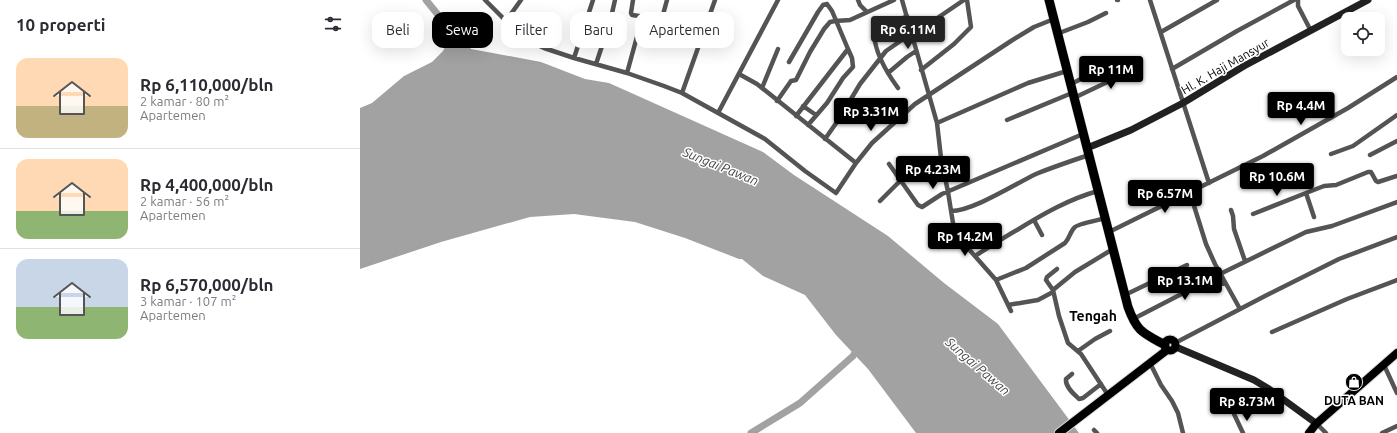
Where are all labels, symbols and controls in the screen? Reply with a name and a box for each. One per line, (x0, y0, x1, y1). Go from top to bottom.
chip: Beli (372, 12, 424, 48)
chip: Sewa (432, 12, 493, 48)
chip: Filter (501, 12, 562, 48)
chip: Baru (570, 12, 627, 48)
chip: Apartemen (635, 12, 734, 48)
map controls (1341, 12, 1385, 56)
button: locate (1341, 12, 1385, 56)
icon: filters (322, 13, 344, 35)
text: 10 properti (16, 15, 106, 34)
pin: Rp 6.11M (867, 16, 949, 50)
text: Rp 6.11M (880, 22, 936, 36)
street label: Hl. K. Haji Mansyur (1179, 35, 1272, 96)
pin: Rp 11M (1078, 56, 1144, 90)
text: Rp 11M (1088, 62, 1134, 76)
icon: home (48, 74, 96, 122)
text: Rp 6,110,000/bln (140, 75, 274, 94)
pin: Rp 4.4M (1264, 92, 1338, 126)
text: 2 kamar · 80 m² (140, 94, 229, 108)
pin: Rp 3.31M (830, 98, 912, 132)
text: Rp 4.4M (1277, 98, 1325, 112)
text: Rp 3.31M (843, 104, 899, 118)
text: Apartemen (140, 108, 206, 122)
water label: Sungai Pawan (680, 144, 761, 188)
pin: Rp 4.23M (892, 156, 974, 190)
text: Rp 4.23M (905, 162, 961, 176)
pin: Rp 10.6M (1236, 163, 1318, 197)
text: Rp 10.6M (1249, 169, 1305, 183)
icon: home (48, 175, 96, 223)
text: Rp 4,400,000/bln (140, 175, 274, 194)
pin: Rp 6.57M (1124, 180, 1206, 214)
text: Rp 6.57M (1137, 186, 1193, 200)
text: 2 kamar · 56 m² (140, 194, 229, 208)
text: Apartemen (140, 208, 206, 222)
pin: Rp 14.2M (924, 223, 1006, 257)
text: Rp 14.2M (937, 229, 993, 243)
pin: Rp 13.1M (1144, 267, 1226, 301)
text: Rp 13.1M (1157, 273, 1213, 287)
icon: home (48, 275, 96, 323)
text: Rp 6,570,000/bln (140, 275, 274, 294)
text: 3 kamar · 107 m² (140, 294, 236, 308)
text: Apartemen (140, 308, 206, 322)
district label: Tengah (1069, 308, 1117, 324)
water label: Sungai Pawan (942, 334, 1013, 398)
shop icon: DUTA BAN (1344, 372, 1364, 392)
pin: Rp 8.73M (1206, 388, 1288, 422)
text: Rp 8.73M (1219, 394, 1275, 408)
place label: DUTA BAN (1324, 394, 1384, 407)

